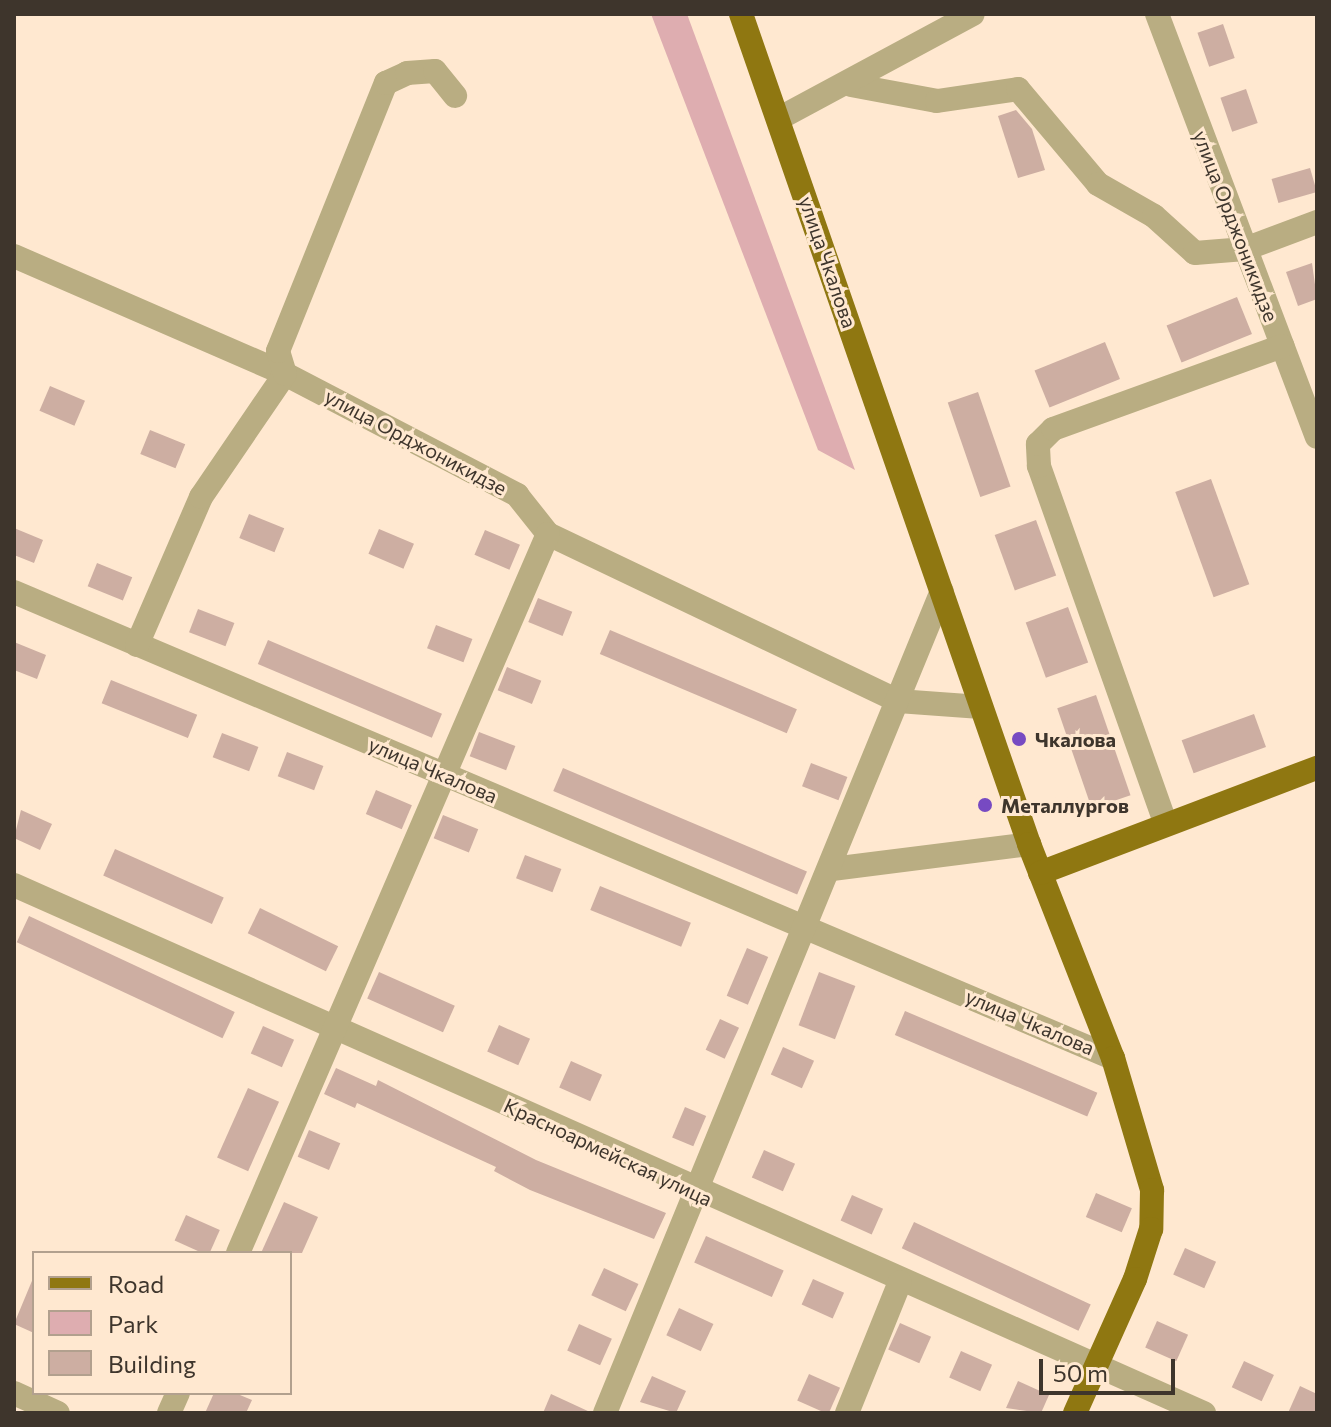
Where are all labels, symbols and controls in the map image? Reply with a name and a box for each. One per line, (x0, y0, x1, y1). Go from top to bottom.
street label: улица Орджоникидзе (1188, 127, 1284, 325)
street label: улица Чкалова (794, 193, 862, 331)
street label: улица Орджоникидзе (321, 384, 511, 500)
place label: Чкалова (1035, 727, 1116, 751)
marker: Чкалова (1010, 730, 1028, 748)
street label: улица Чкалова (365, 732, 501, 808)
place label: Металлургов (1001, 793, 1129, 817)
marker: Металлургов (976, 796, 994, 814)
street label: улица Чкалова (962, 984, 1098, 1060)
street label: Красноармейская улица (500, 1093, 716, 1211)
legend (32, 1251, 292, 1395)
text: Road (108, 1269, 164, 1298)
text: Park (108, 1309, 158, 1338)
scale bar (1043, 1343, 1179, 1393)
text: Building (108, 1349, 196, 1378)
text: 50 m (1053, 1358, 1108, 1387)

